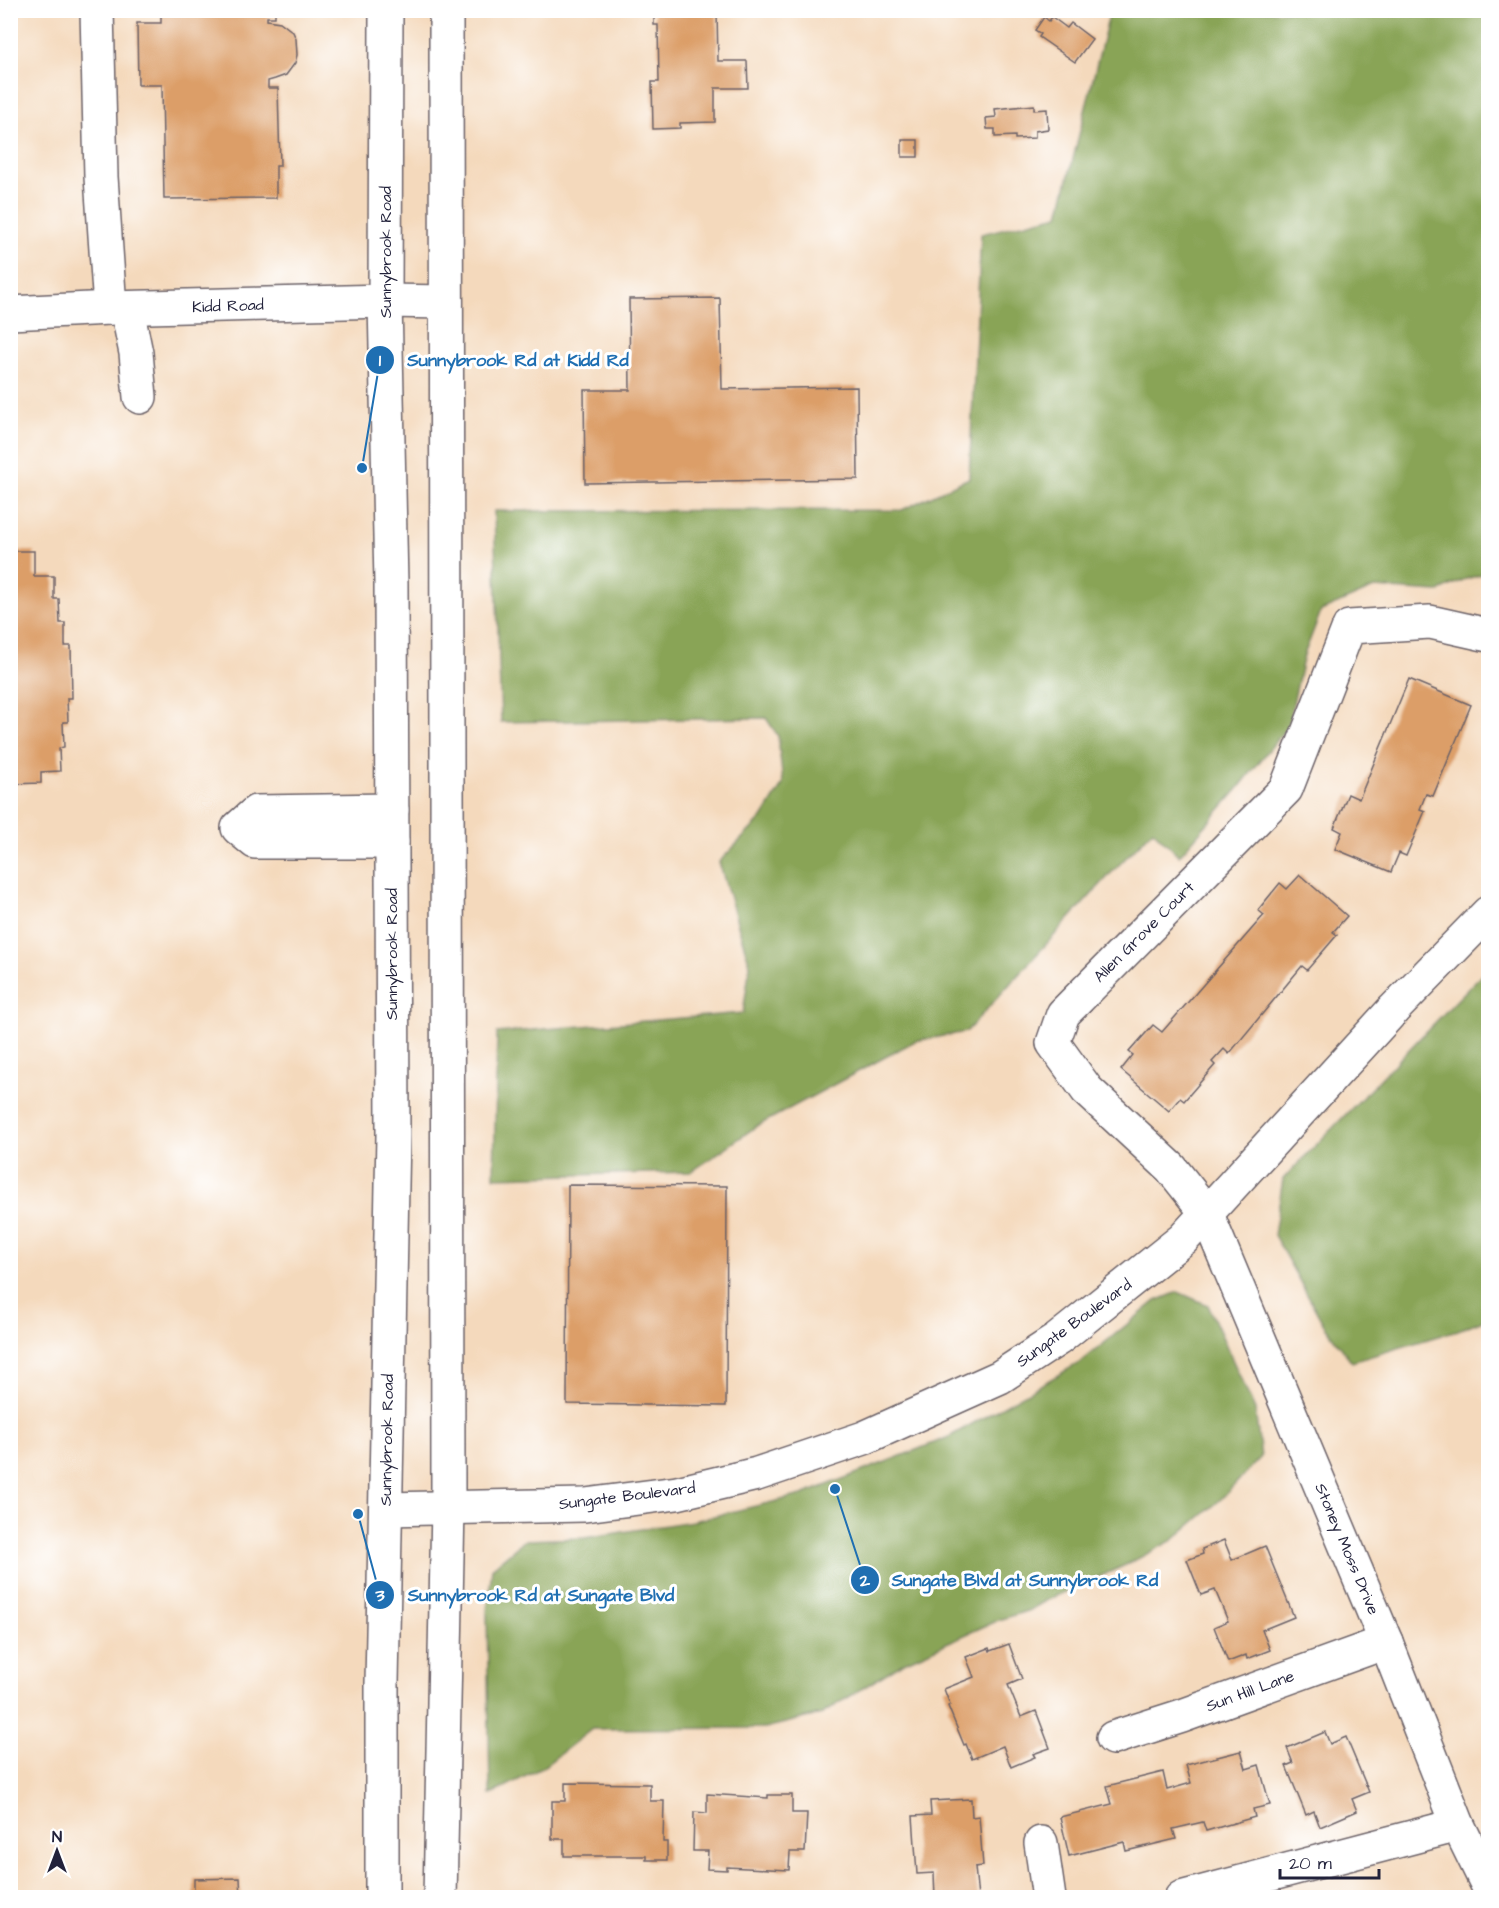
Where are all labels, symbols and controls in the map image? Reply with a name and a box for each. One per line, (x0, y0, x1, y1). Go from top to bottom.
street label: Sunnybrook Road (375, 186, 398, 318)
street label: Kidd Road (192, 294, 264, 318)
callout: Sunnybrook Rd at Kidd Rd (365, 342, 640, 378)
text: 1 (379, 348, 382, 373)
text: Sunnybrook Rd at Kidd Rd (406, 348, 629, 374)
street label: Allen Grove Court (1089, 876, 1200, 987)
street label: Sunnybrook Road (381, 888, 404, 1020)
street label: Sungate Boulevard (1012, 1274, 1137, 1373)
street label: Sunnybrook Road (375, 1374, 400, 1506)
street label: Sungate Boulevard (557, 1477, 697, 1516)
street label: Stoney Moss Drive (1308, 1480, 1385, 1619)
callout: Sungate Blvd at Sunnybrook Rd (850, 1562, 1170, 1598)
text: 2 (859, 1568, 871, 1593)
text: Sungate Blvd at Sunnybrook Rd (891, 1568, 1159, 1594)
callout: Sunnybrook Rd at Sungate Blvd (365, 1577, 686, 1613)
text: 3 (374, 1583, 385, 1608)
text: Sunnybrook Rd at Sungate Blvd (407, 1583, 675, 1609)
street label: Sun Hill Lane (1203, 1665, 1297, 1717)
north arrow (27, 1821, 87, 1881)
text: N (52, 1826, 62, 1848)
scale bar (1280, 1842, 1379, 1880)
text: 20 m (1289, 1851, 1332, 1876)

